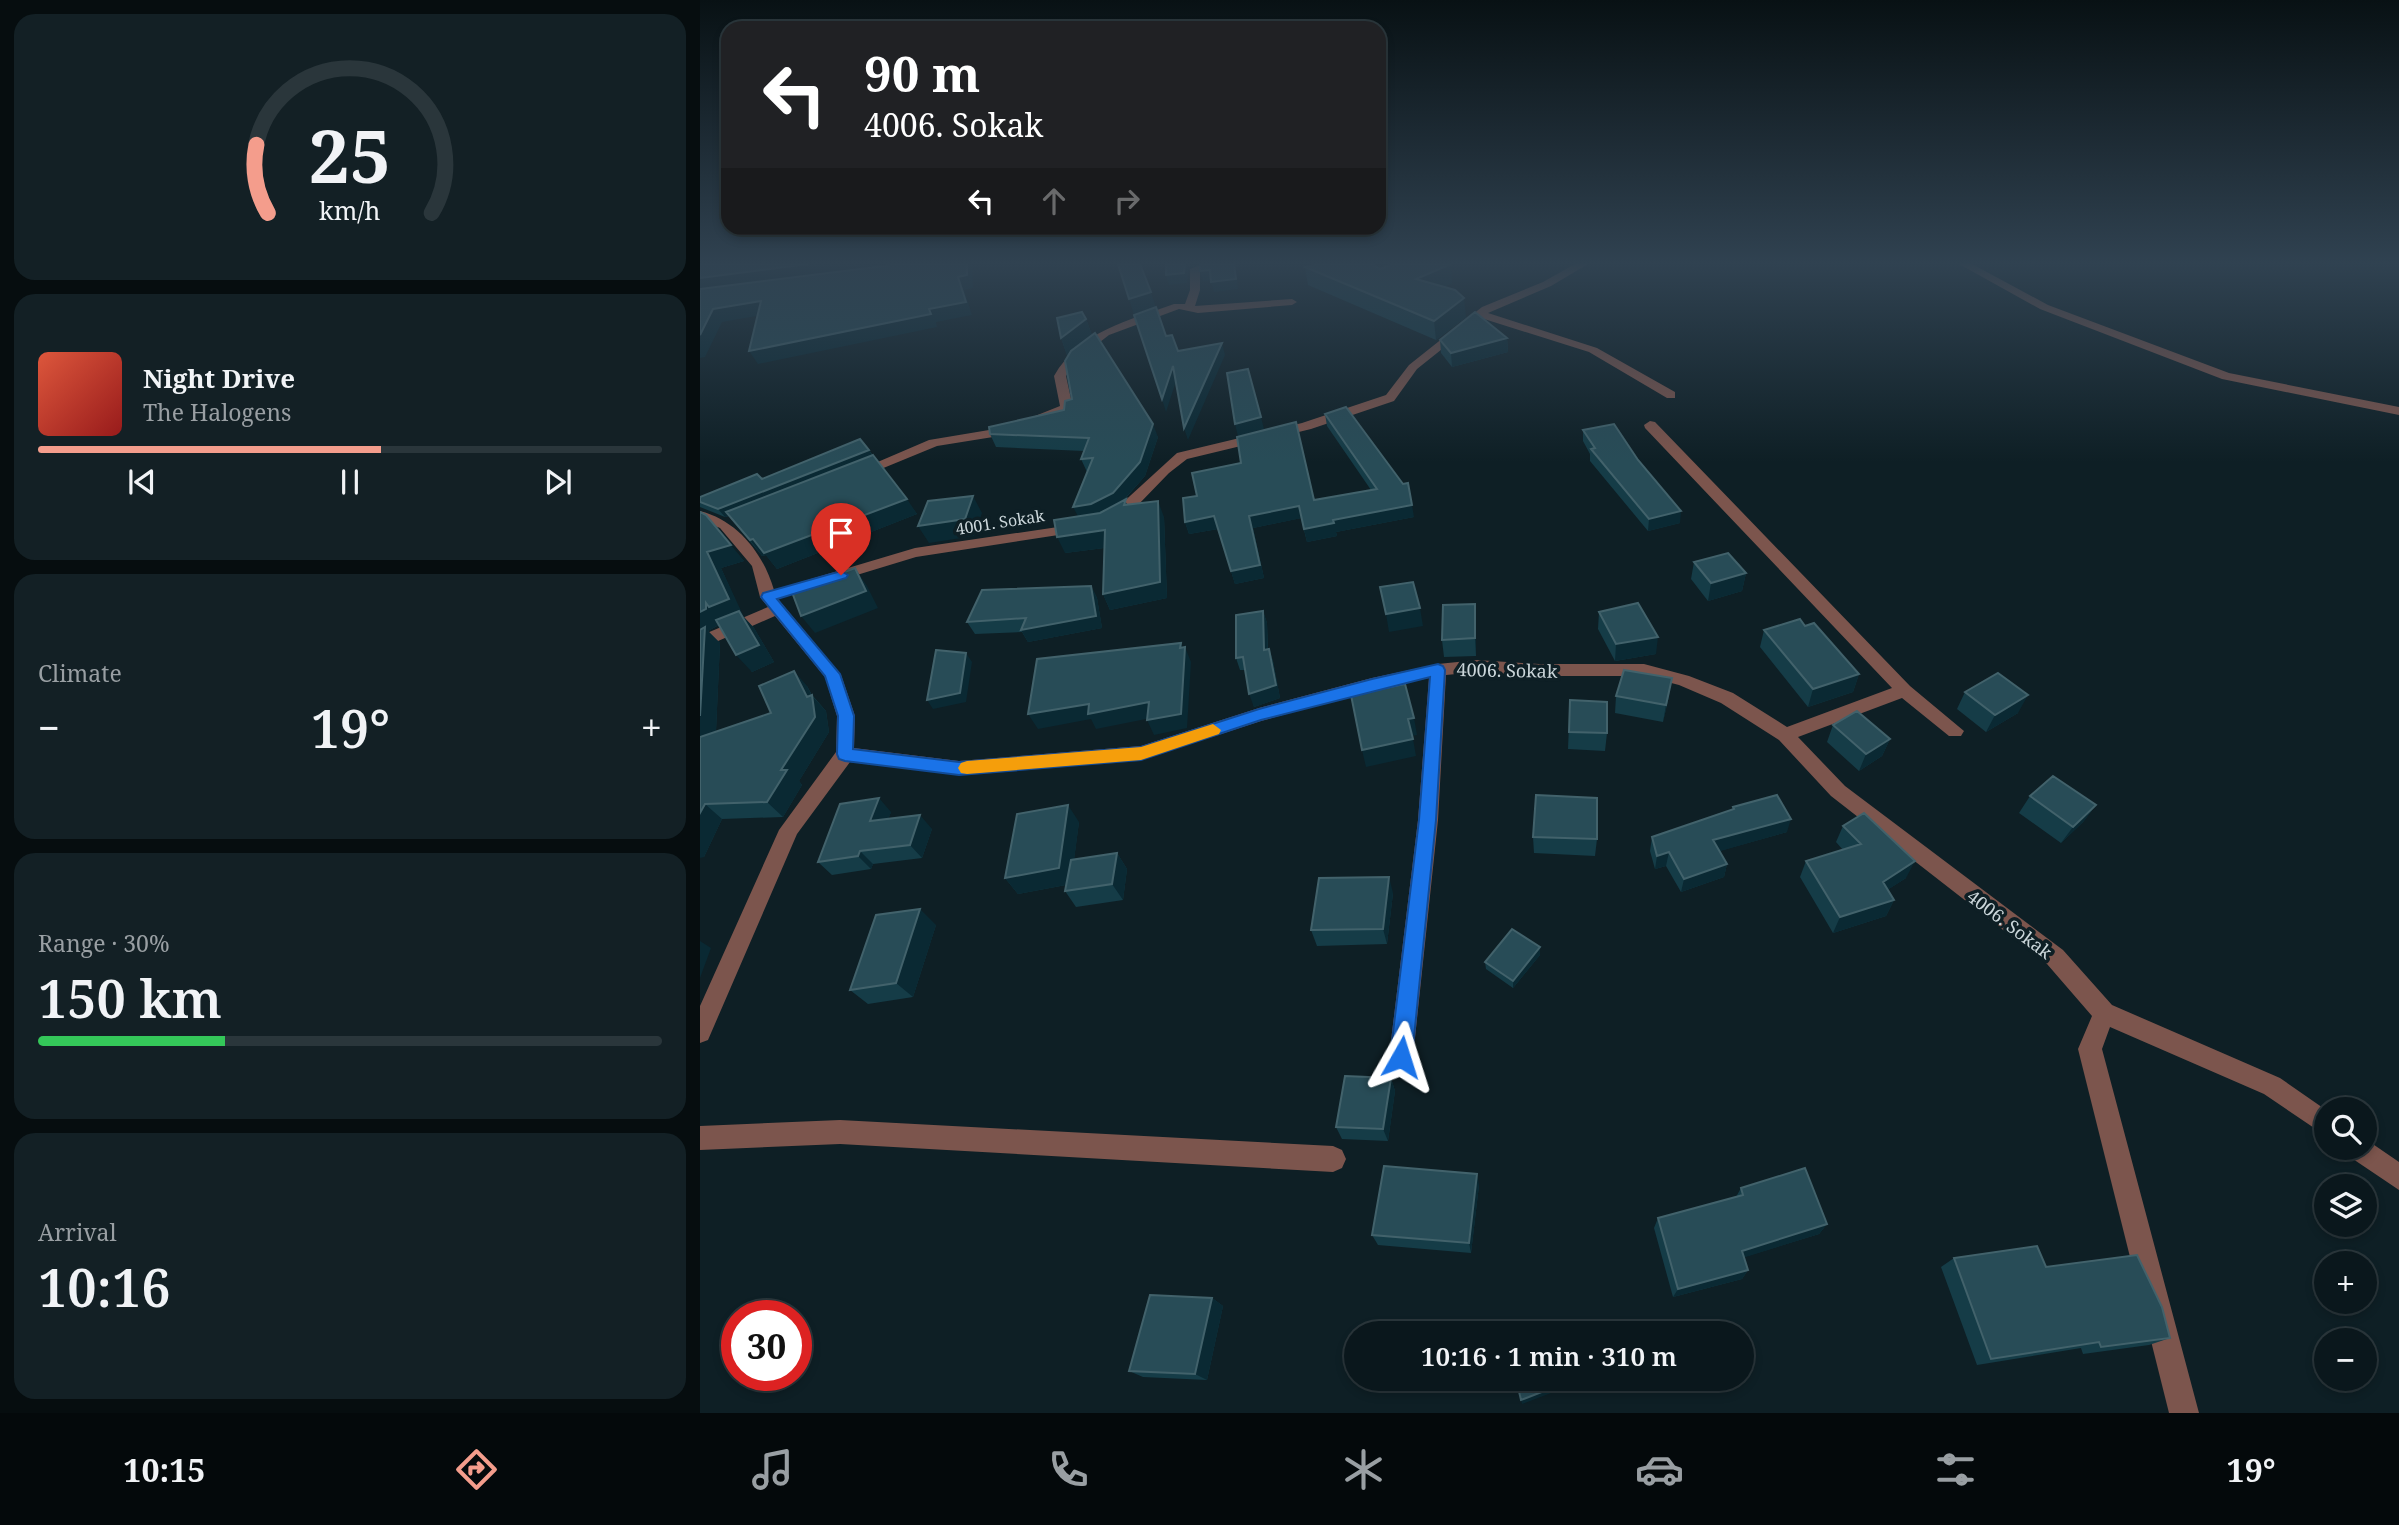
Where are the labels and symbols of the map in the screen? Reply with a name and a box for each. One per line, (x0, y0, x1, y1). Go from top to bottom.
pin (811, 503, 871, 575)
street label: 4001. Sokak (954, 504, 1047, 540)
street label: 4006. Sokak (1456, 657, 1558, 683)
street label: 4006. Sokak (1963, 884, 2058, 964)
position arrow (1364, 1020, 1438, 1094)
speed limit sign: 30 (721, 1300, 812, 1391)

